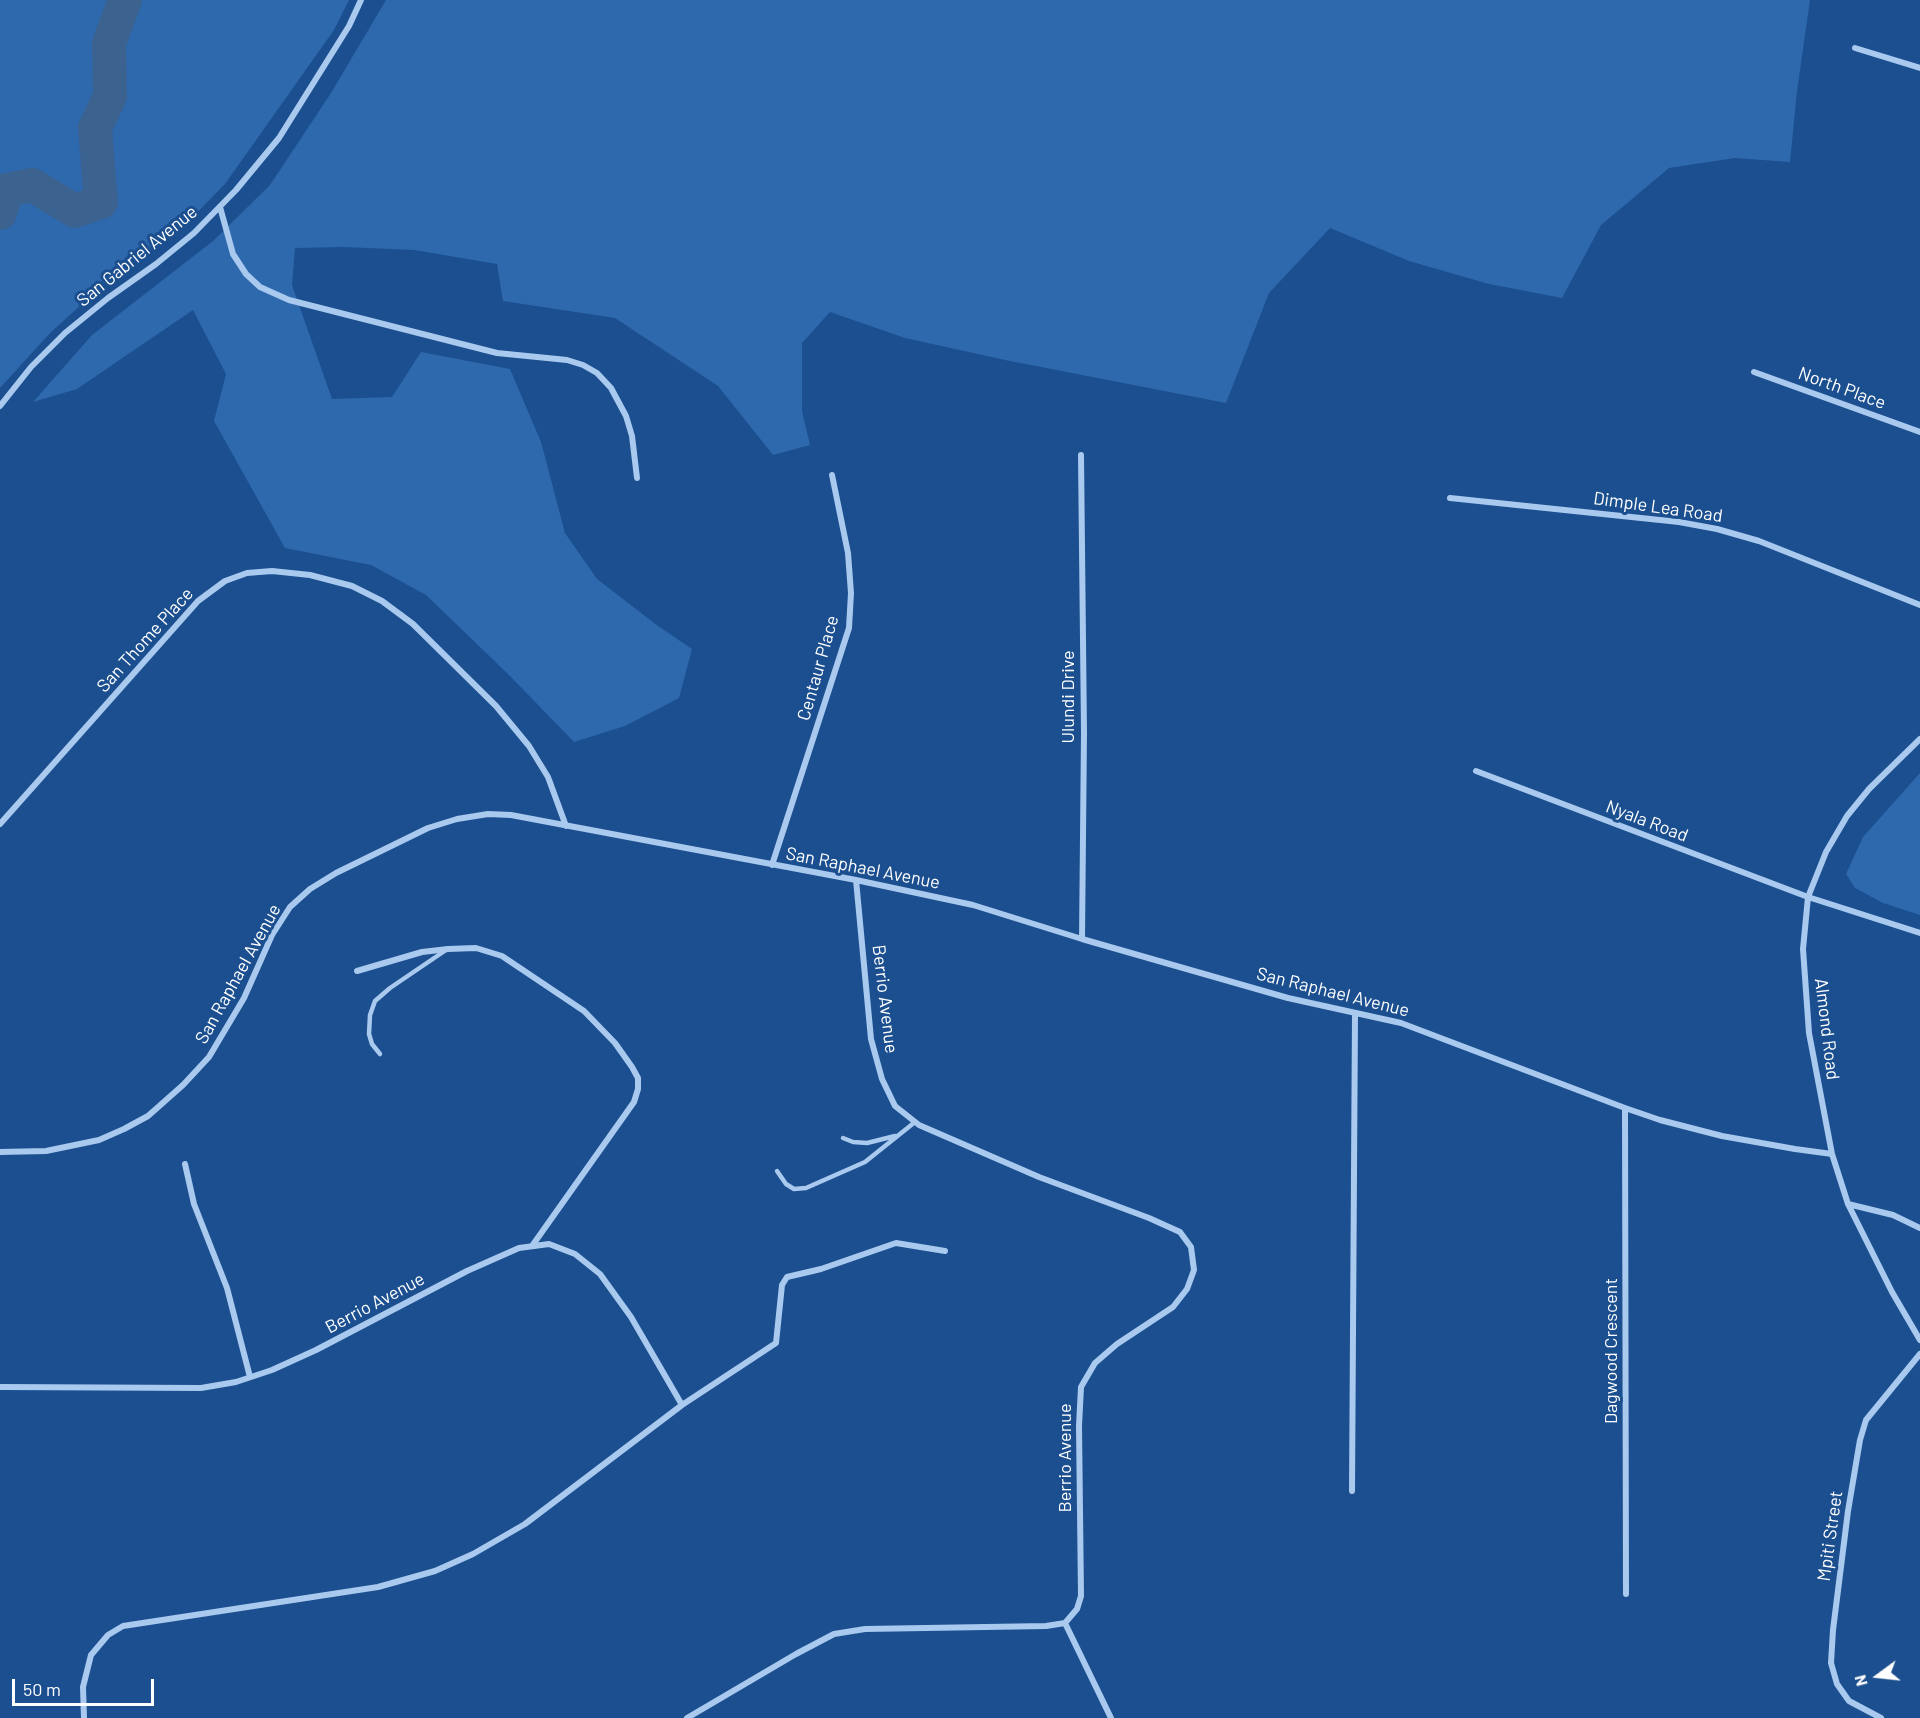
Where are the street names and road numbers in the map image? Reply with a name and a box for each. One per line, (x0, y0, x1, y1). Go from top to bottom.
street label: San Gabriel Avenue (72, 201, 202, 311)
street label: North Place (1795, 362, 1889, 414)
street label: Dimple Lea Road (1592, 487, 1724, 527)
street label: San Thome Place (92, 583, 198, 697)
street label: Centaur Place (793, 613, 843, 723)
street label: Ulundi Drive (1057, 650, 1079, 744)
street label: Nyala Road (1603, 795, 1691, 847)
street label: San Raphael Avenue (784, 842, 942, 894)
street label: San Raphael Avenue (191, 900, 285, 1048)
street label: Berrio Avenue (868, 943, 902, 1055)
street label: San Raphael Avenue (1254, 963, 1412, 1021)
street label: Almond Road (1810, 977, 1844, 1081)
street label: Berrio Avenue (322, 1268, 428, 1338)
street label: Dagwood Crescent (1600, 1278, 1622, 1424)
street label: Berrio Avenue (1054, 1403, 1076, 1513)
street label: Mpiti Street (1813, 1489, 1847, 1583)

